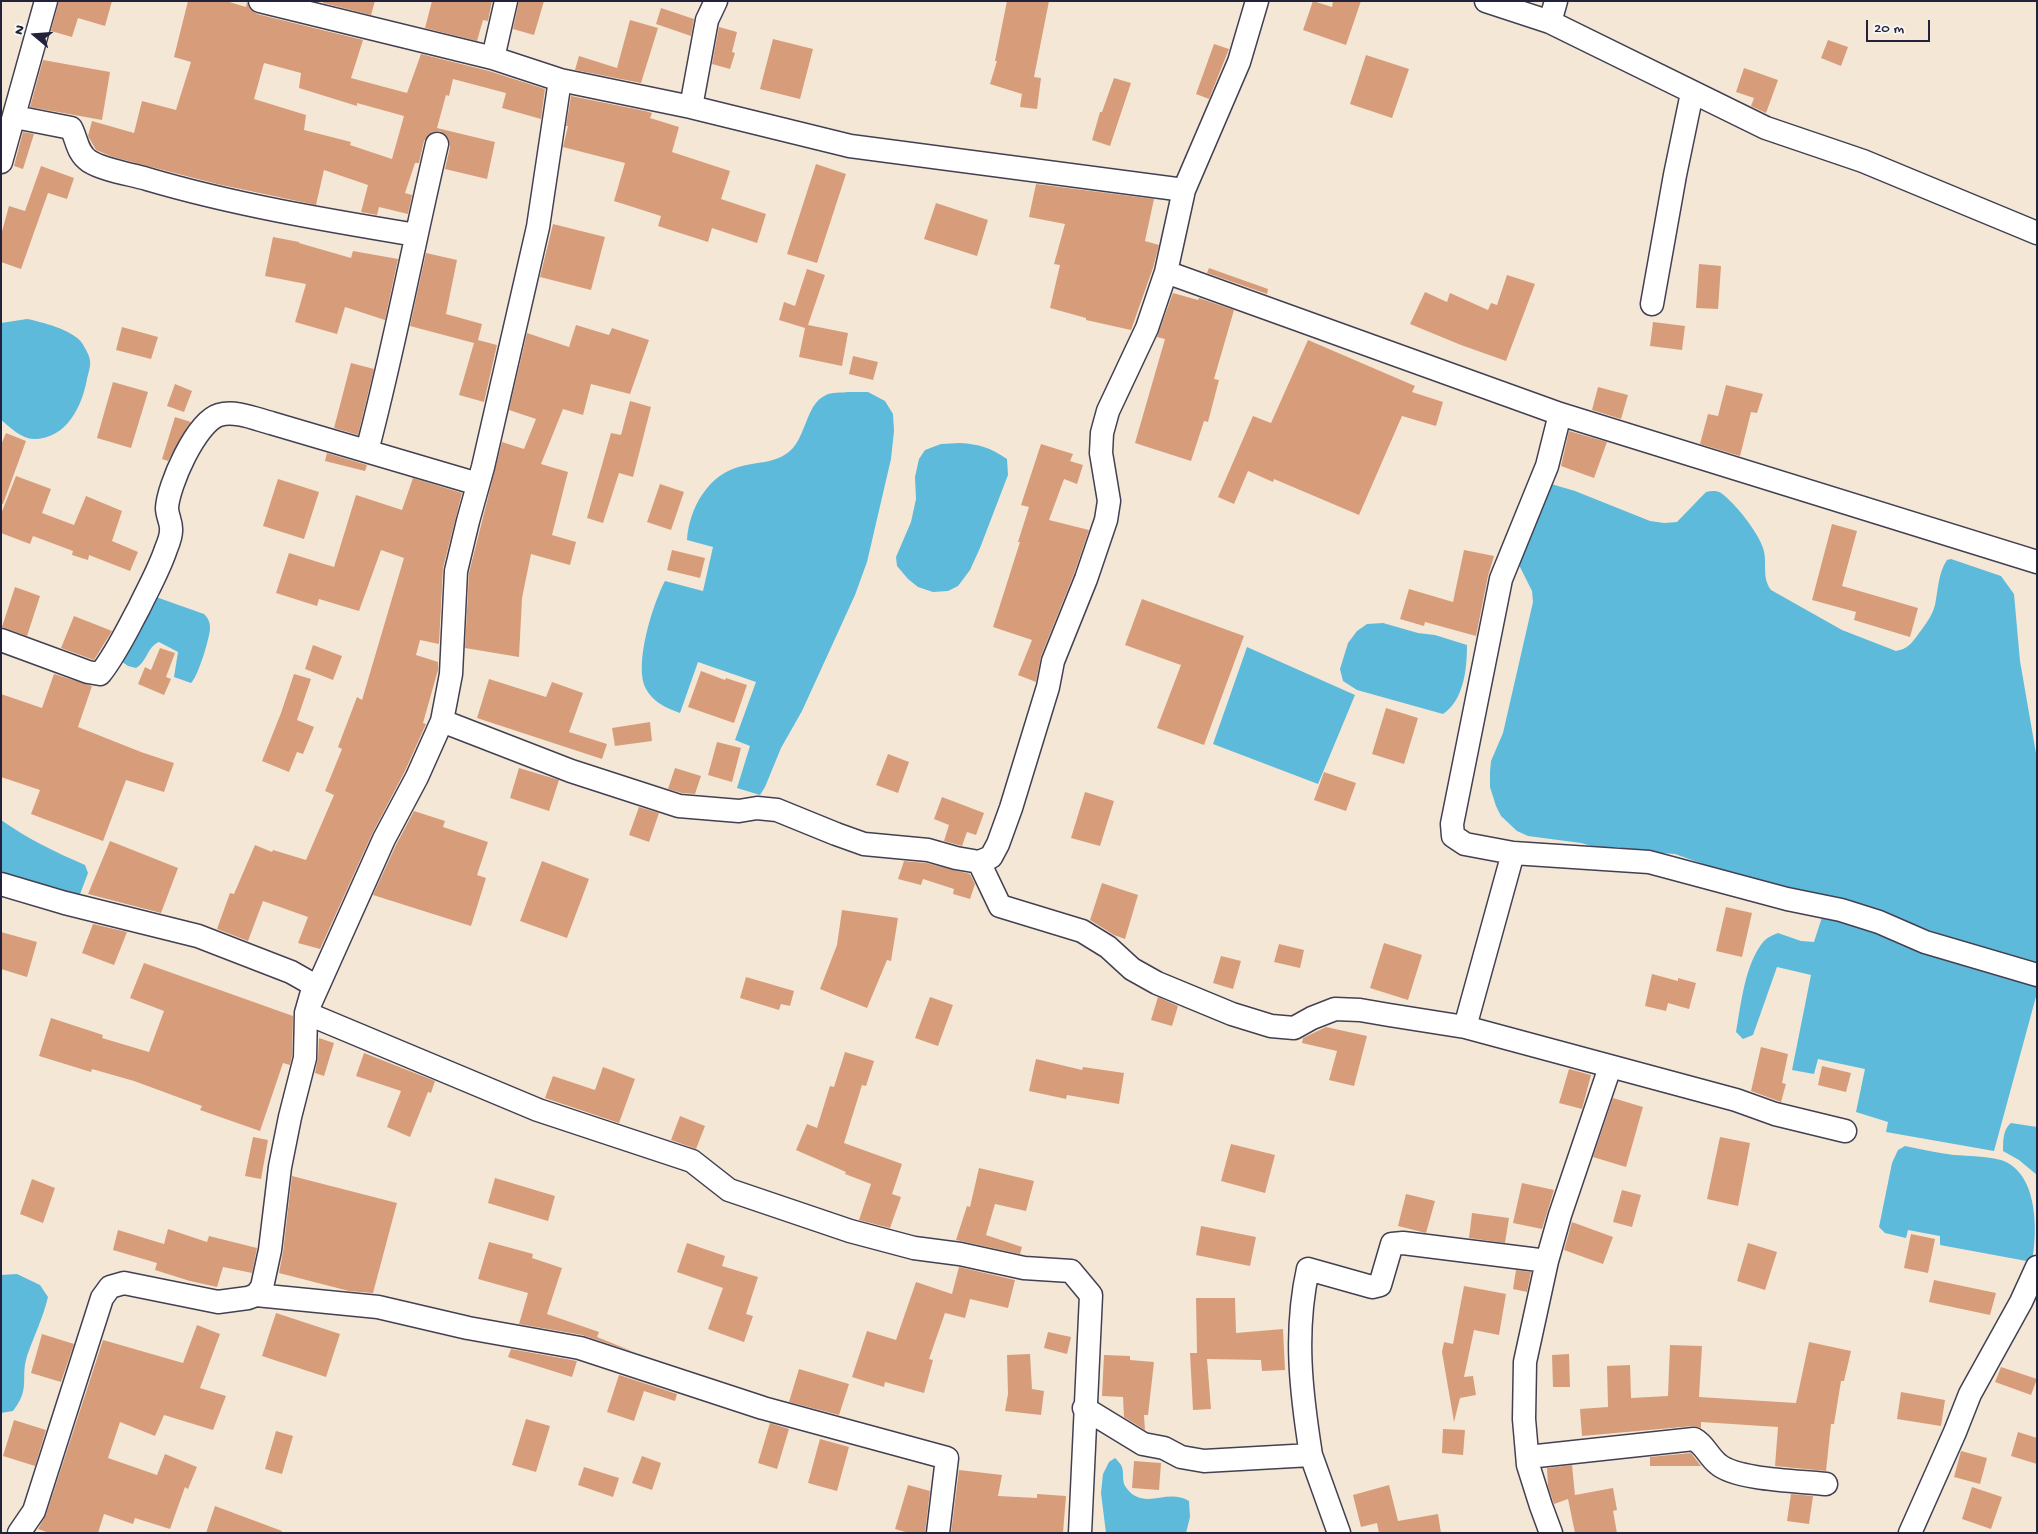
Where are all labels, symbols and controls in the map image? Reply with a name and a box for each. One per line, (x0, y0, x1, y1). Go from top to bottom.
north arrow (10, 10, 60, 60)
scale bar (1868, 10, 1932, 42)
text: 20 m (1874, 20, 1904, 38)
text: N (11, 23, 30, 37)

